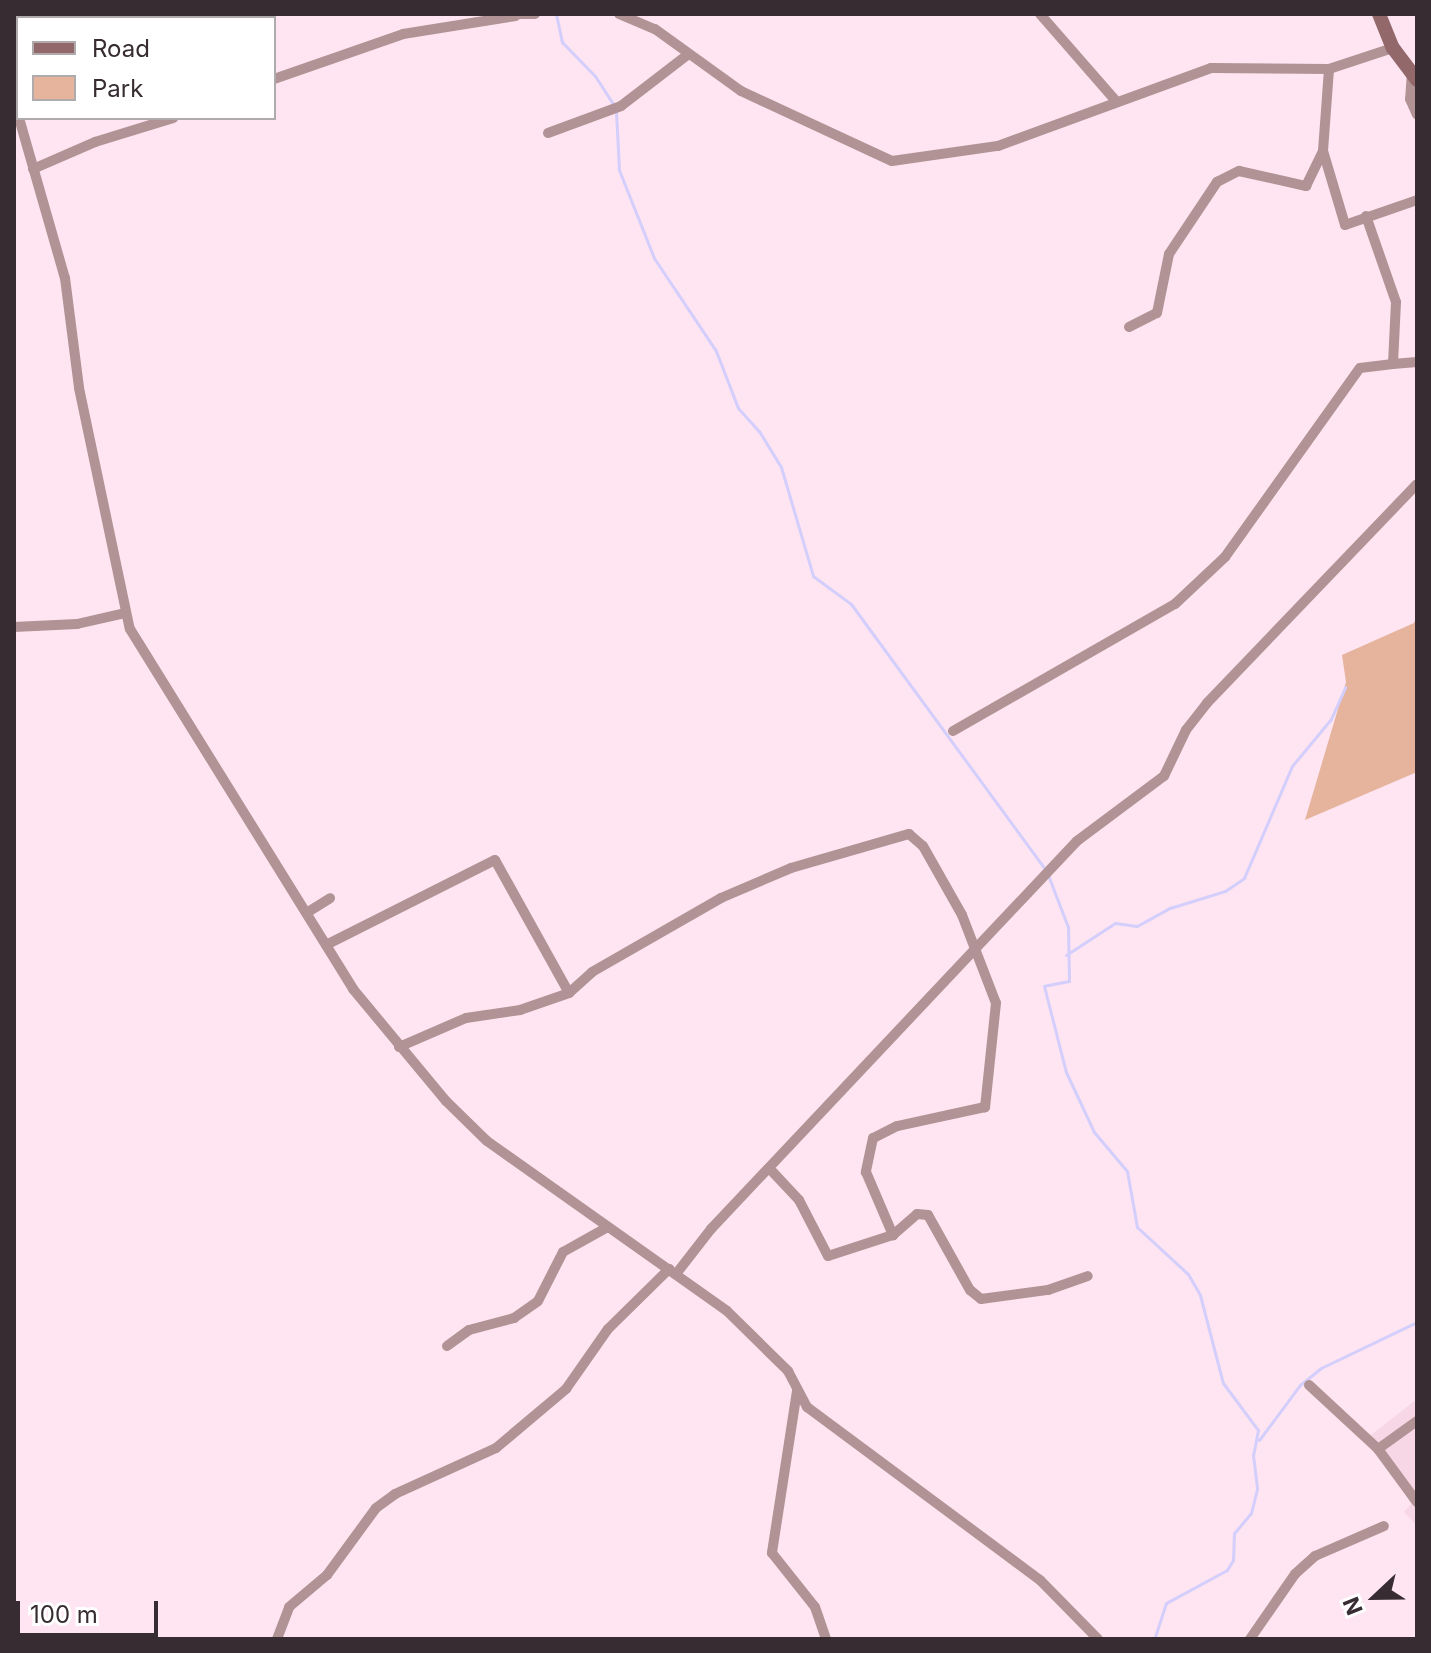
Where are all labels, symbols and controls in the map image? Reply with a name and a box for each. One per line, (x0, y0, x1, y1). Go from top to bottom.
legend (16, 16, 276, 120)
text: Road (92, 34, 150, 63)
text: Park (92, 74, 143, 103)
north arrow (1335, 1557, 1415, 1637)
scale bar (20, 1585, 162, 1635)
text: N (1338, 1593, 1368, 1619)
text: 100 m (30, 1600, 98, 1629)

